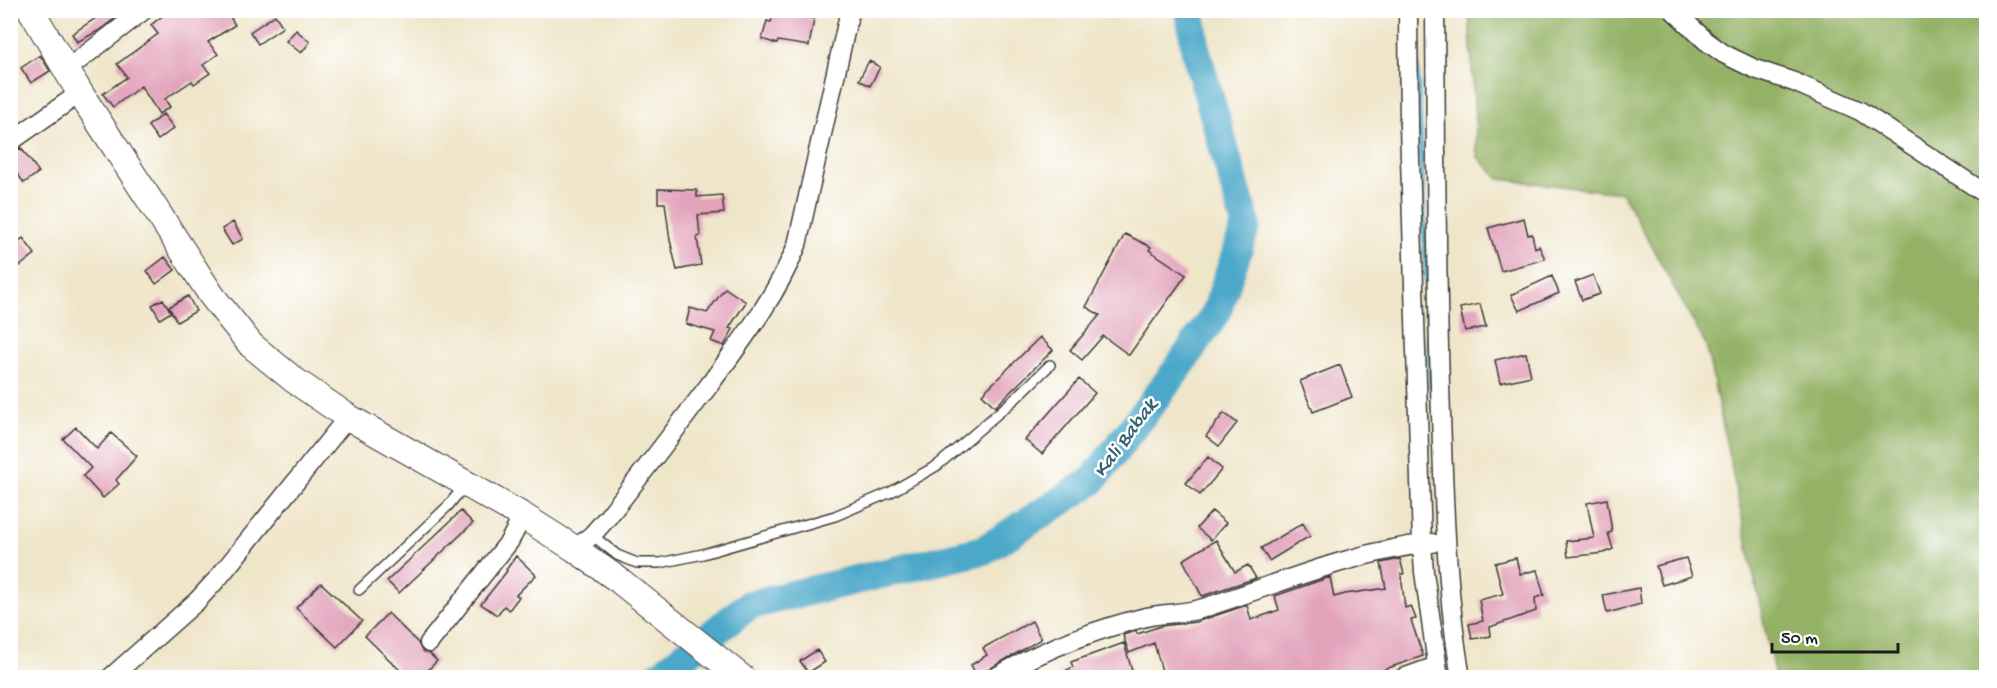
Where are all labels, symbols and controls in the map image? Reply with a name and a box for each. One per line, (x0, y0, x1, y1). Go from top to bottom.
water label: Kali Babak (1089, 393, 1166, 483)
scale bar (1772, 616, 1898, 654)
text: 50 m (1781, 629, 1818, 650)

